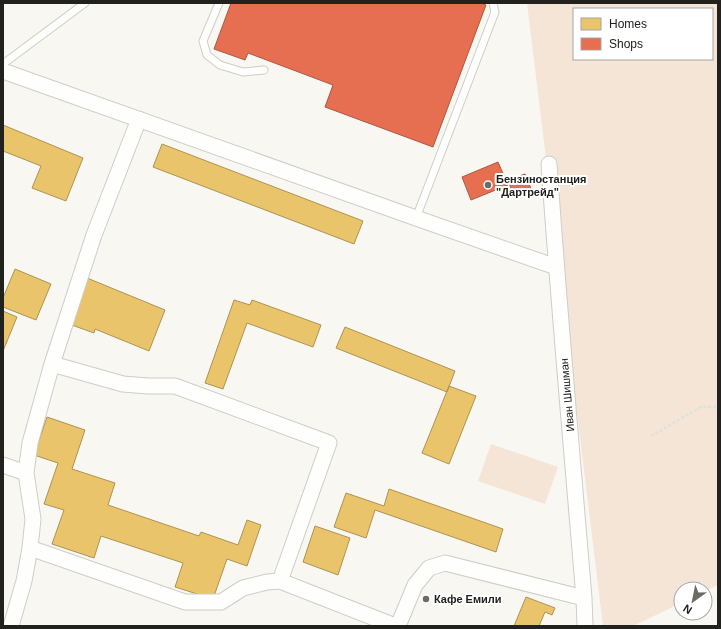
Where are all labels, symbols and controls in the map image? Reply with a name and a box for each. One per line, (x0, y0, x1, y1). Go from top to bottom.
legend (573, 8, 713, 60)
text: Homes (609, 17, 647, 31)
text: Shops (609, 37, 643, 51)
place label: Бензиностанция "Дартрейд" (496, 173, 586, 198)
marker: Бензиностанция "Дартрейд" (483, 180, 493, 190)
street label: Иван Шишман (558, 358, 576, 432)
north arrow (673, 581, 713, 621)
place label: Кафе Емили (434, 593, 502, 605)
marker: Кафе Емили (421, 594, 431, 604)
text: N (681, 602, 694, 617)

